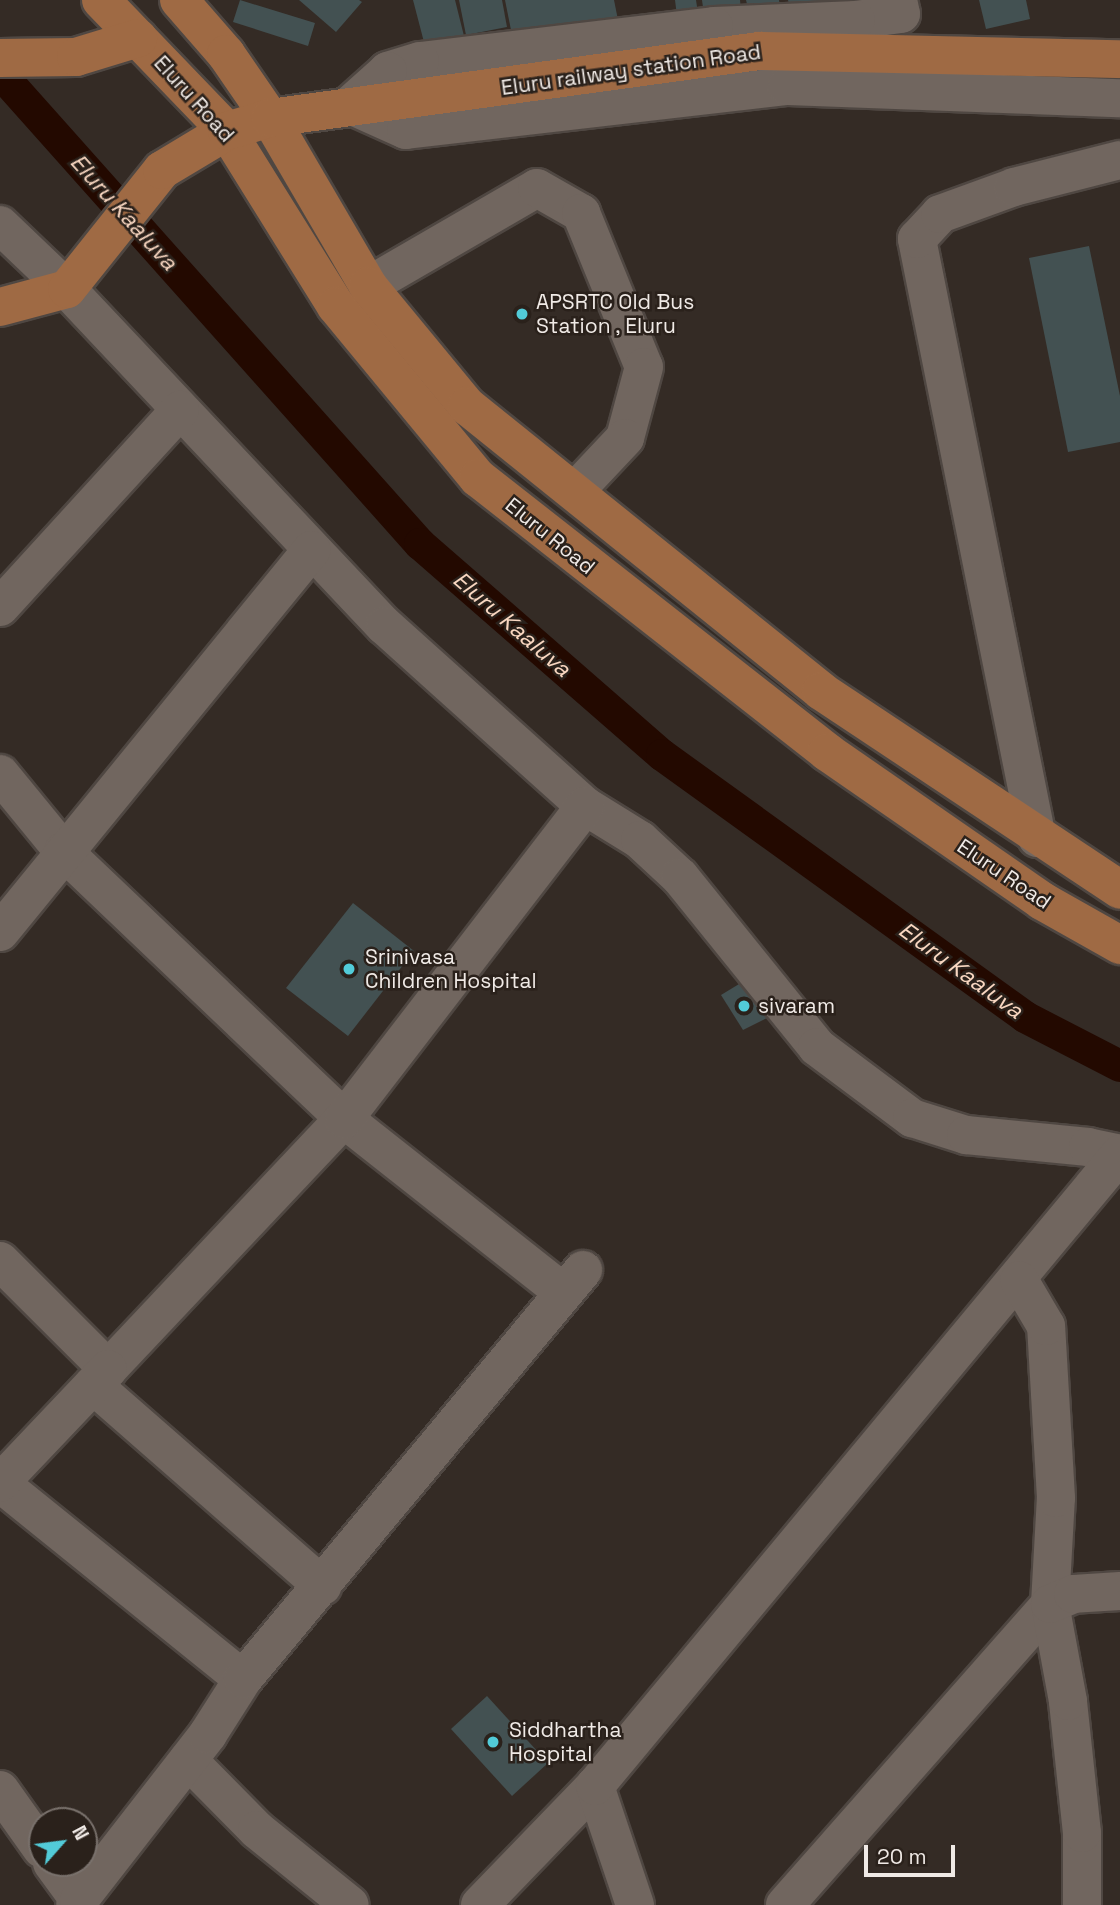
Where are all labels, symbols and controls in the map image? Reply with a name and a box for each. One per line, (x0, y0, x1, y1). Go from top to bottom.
street label: Eluru railway station Road (499, 39, 763, 101)
street label: Eluru Road (149, 51, 239, 147)
water label: Eluru Kaaluva (65, 148, 183, 276)
place label: APSRTC Old Bus Station , Eluru (536, 289, 694, 339)
marker: APSRTC Old Bus Station , Eluru (514, 306, 530, 322)
street label: Eluru Road (500, 492, 600, 580)
water label: Eluru Kaaluva (448, 565, 576, 683)
street label: Eluru Road (952, 833, 1056, 915)
water label: Eluru Kaaluva (894, 916, 1028, 1024)
place label: Srinivasa Children Hospital (365, 944, 537, 994)
marker: Srinivasa Children Hospital (339, 959, 359, 979)
place label: sivaram (758, 993, 835, 1019)
marker: sivaram (736, 998, 752, 1014)
place label: Siddhartha Hospital (509, 1717, 622, 1767)
marker: Siddhartha Hospital (483, 1732, 503, 1752)
north arrow (28, 1807, 98, 1877)
text: N (66, 1821, 94, 1844)
scale bar (868, 1832, 959, 1876)
text: 20 m (877, 1843, 927, 1870)

